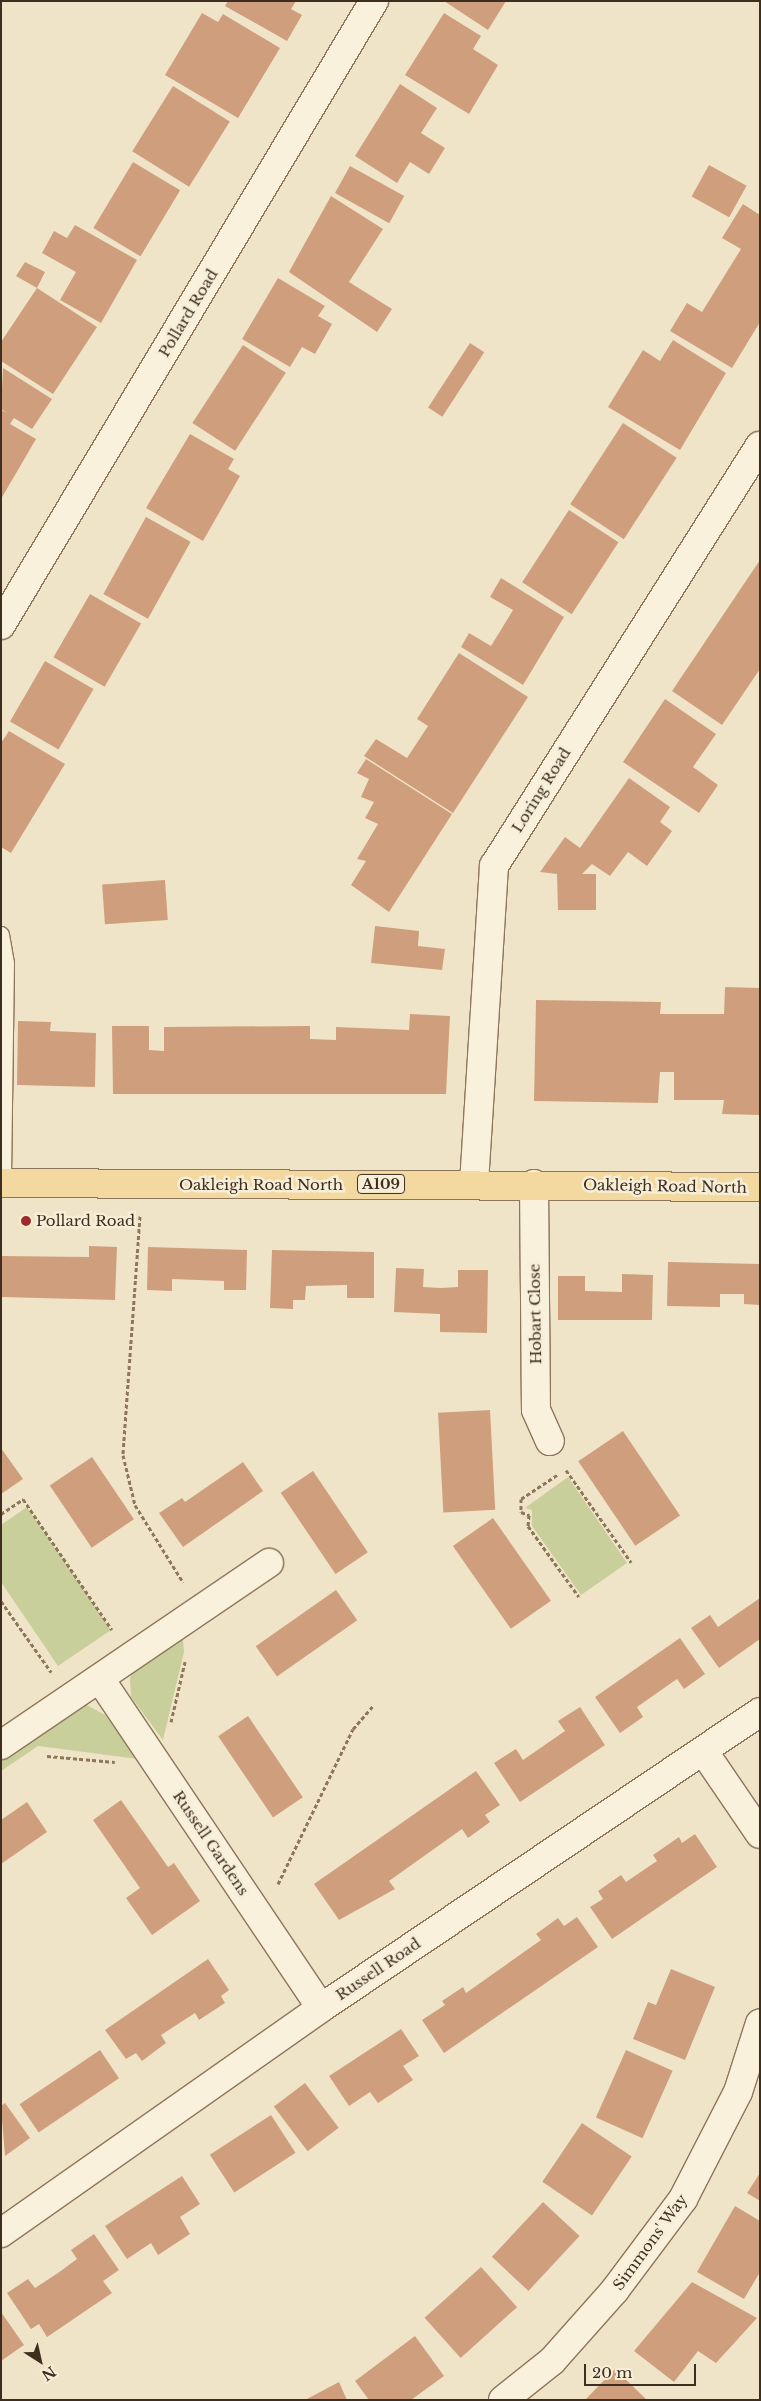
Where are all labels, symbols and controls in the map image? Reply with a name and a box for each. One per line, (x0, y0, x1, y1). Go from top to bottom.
street label: Pollard Road (155, 266, 221, 360)
street label: Loring Road (508, 744, 574, 836)
road number: A109 (356, 1172, 406, 1196)
street label: Oakleigh Road North (179, 1176, 343, 1194)
street label: Oakleigh Road North (583, 1176, 747, 1196)
place label: Pollard Road (36, 1212, 135, 1230)
marker: Pollard Road (20, 1215, 32, 1227)
street label: Hobart Close (525, 1264, 545, 1364)
street label: Russell Gardens (169, 1787, 253, 1899)
street label: Russell Road (332, 1934, 424, 2004)
street label: Simmons' Way (609, 2190, 691, 2294)
north arrow (15, 2336, 65, 2386)
scale bar (586, 2354, 698, 2386)
text: N (38, 2362, 59, 2384)
text: 20 m (592, 2363, 632, 2382)

